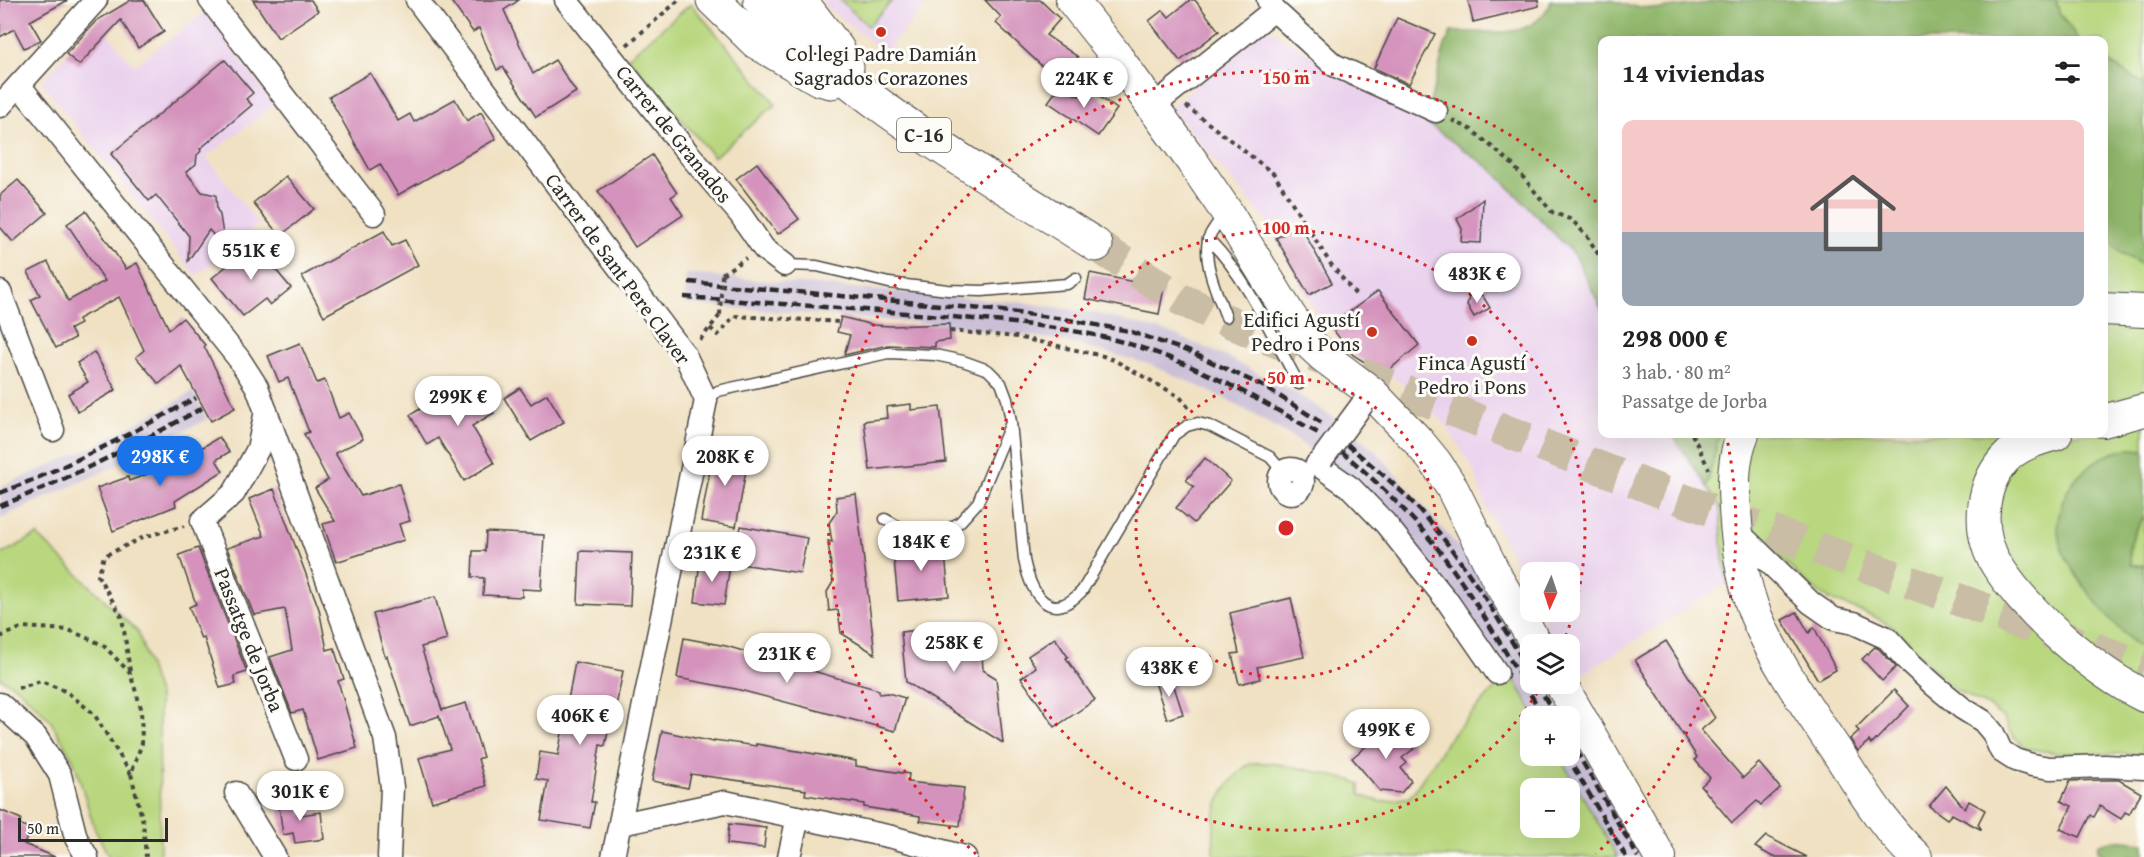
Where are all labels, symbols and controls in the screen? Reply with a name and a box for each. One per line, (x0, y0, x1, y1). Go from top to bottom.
marker: Col·legi Padre Damián Sagrados Corazones (874, 25, 888, 39)
place label: Col·legi Padre Damián Sagrados Corazones (786, 38, 977, 93)
text: 14 viviendas (1622, 53, 1765, 92)
icon: filters (2051, 56, 2084, 89)
street label: Carrer de Granados (609, 58, 740, 209)
pin: 224K € (1035, 58, 1133, 109)
text: 224K € (1055, 63, 1113, 92)
text: 150 m (1262, 64, 1310, 91)
road number: C-16 (897, 118, 951, 152)
icon: home (1799, 159, 1907, 267)
street label: Carrer de Sant Pere Claver (538, 166, 699, 371)
text: 100 m (1262, 214, 1310, 241)
pin: 551K € (202, 230, 300, 281)
text: 551K € (222, 235, 280, 264)
pin: 483K € (1428, 253, 1526, 304)
text: 483K € (1448, 258, 1506, 287)
place label: Edifici Agustí Pedro i Pons (1244, 304, 1361, 359)
text: 298 000 € (1622, 318, 1728, 357)
marker: Edifici Agustí Pedro i Pons (1365, 325, 1379, 339)
marker: Finca Agustí Pedro i Pons (1465, 334, 1479, 348)
place label: Finca Agustí Pedro i Pons (1418, 347, 1527, 402)
text: 3 hab. · 80 m² (1622, 357, 1731, 386)
text: 50 m (1267, 364, 1306, 391)
pin: 299K € (409, 376, 507, 427)
text: 299K € (429, 381, 487, 410)
text: Passatge de Jorba (1622, 386, 1767, 415)
pin: 298K € (111, 436, 209, 487)
pin: 208K € (676, 436, 774, 487)
text: 298K € (131, 441, 189, 470)
text: 208K € (696, 441, 754, 470)
centre of rings (1276, 518, 1296, 538)
pin: 184K € (872, 521, 970, 572)
text: 184K € (892, 526, 950, 555)
pin: 231K € (663, 532, 761, 583)
text: 231K € (683, 537, 741, 566)
north arrow (1520, 562, 1580, 622)
map controls (1520, 562, 1580, 838)
street label: Passatge de Jorba (207, 563, 292, 716)
pin: 258K € (905, 622, 1003, 673)
text: 258K € (925, 627, 983, 656)
pin: 231K € (738, 633, 836, 684)
button: layers (1520, 634, 1580, 694)
text: 231K € (758, 638, 816, 667)
pin: 438K € (1120, 647, 1218, 698)
text: 438K € (1140, 652, 1198, 681)
pin: 406K € (531, 695, 629, 746)
text: 406K € (551, 700, 609, 729)
button: + (1520, 706, 1580, 766)
pin: 499K € (1337, 709, 1435, 760)
text: 499K € (1357, 714, 1415, 743)
pin: 301K € (251, 771, 349, 822)
text: 301K € (271, 776, 329, 805)
button: − (1520, 778, 1580, 838)
scale bar (18, 815, 168, 842)
text: 50 m (27, 816, 59, 840)

